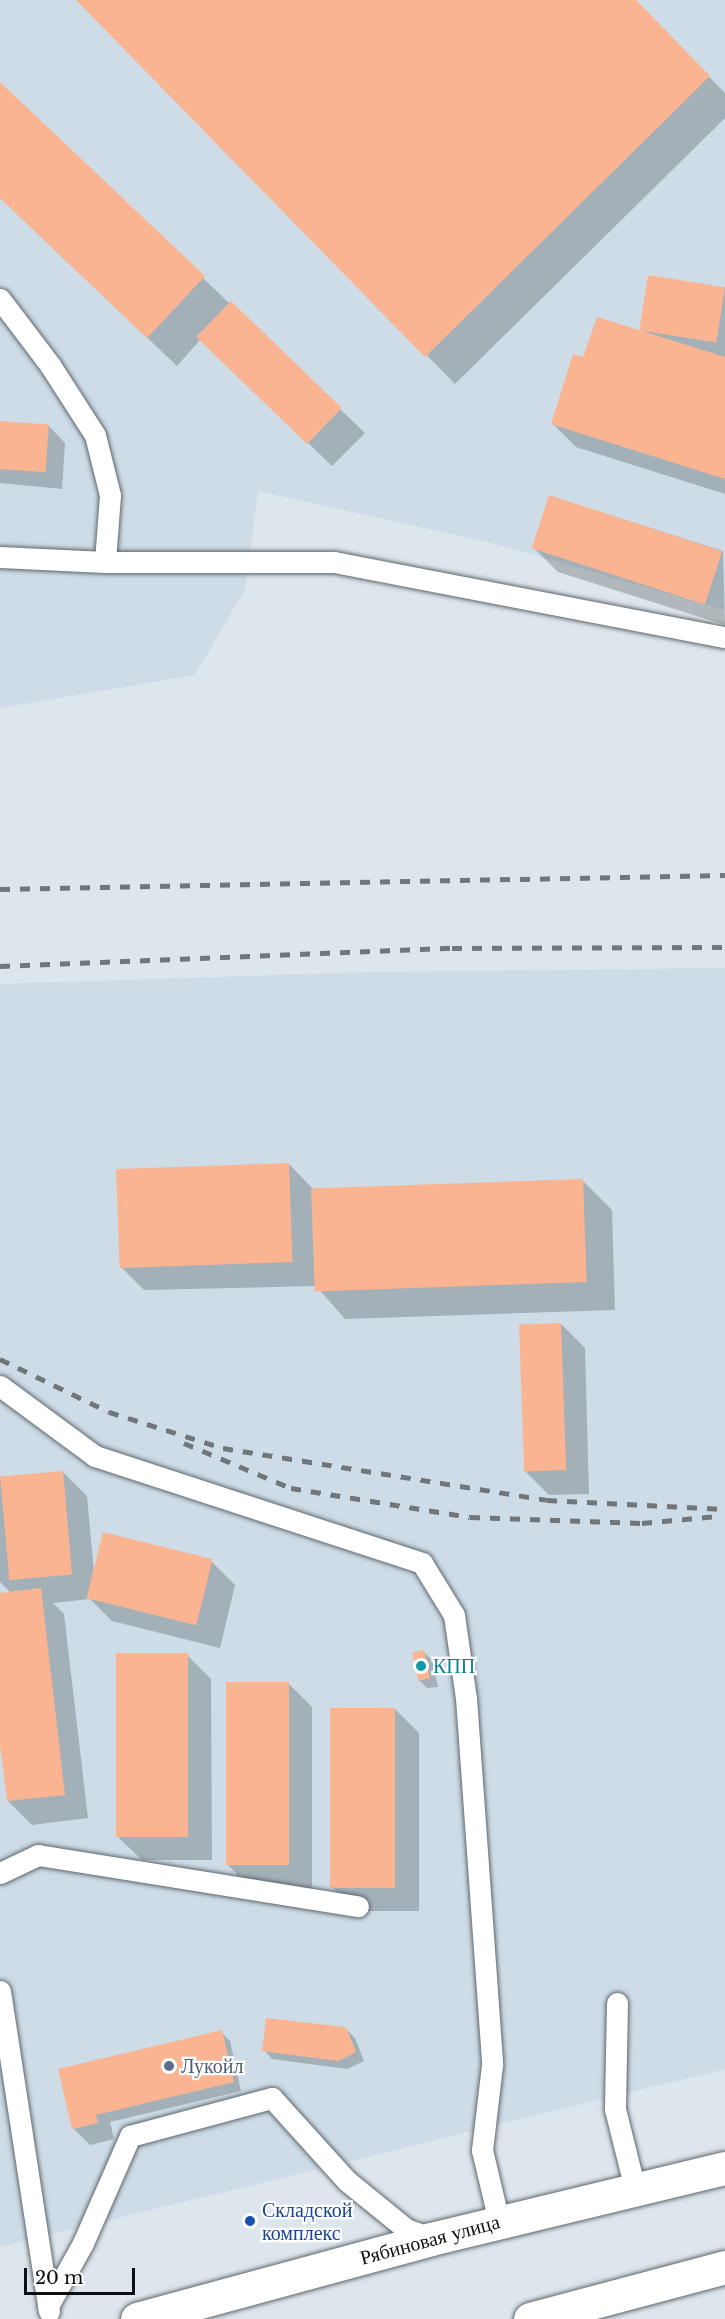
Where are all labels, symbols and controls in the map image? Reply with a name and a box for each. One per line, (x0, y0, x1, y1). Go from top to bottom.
place label: КПП (433, 1654, 475, 1678)
marker: КПП (414, 1659, 428, 1673)
place label: Лукойл (181, 2054, 243, 2078)
marker: Лукойл (162, 2059, 176, 2073)
place label: Складской комплекс (262, 2198, 352, 2245)
street label: Рябиновая улица (358, 2210, 502, 2270)
marker: Складской комплекс (243, 2214, 257, 2228)
scale bar (27, 2256, 138, 2294)
text: 20 m (35, 2267, 83, 2289)

